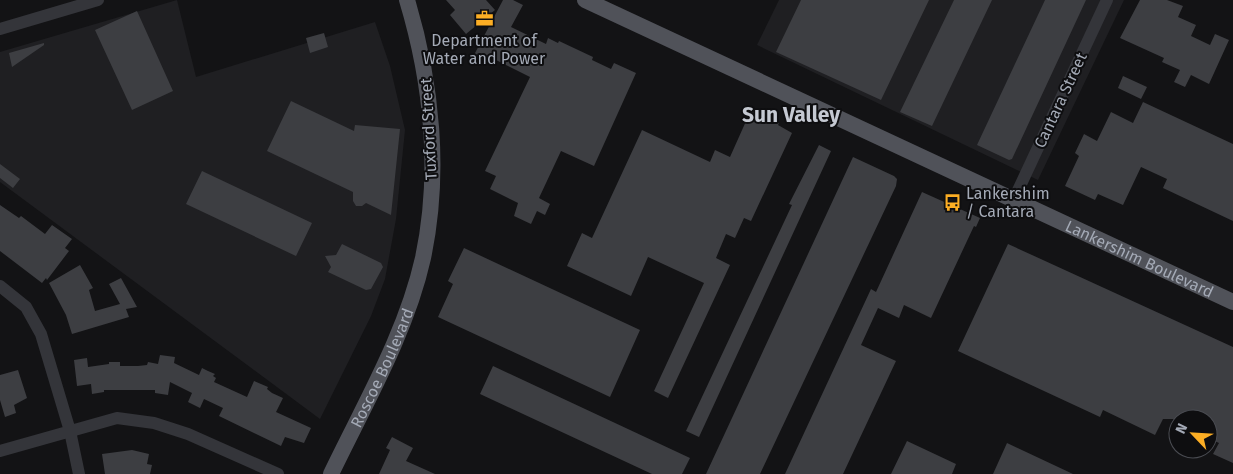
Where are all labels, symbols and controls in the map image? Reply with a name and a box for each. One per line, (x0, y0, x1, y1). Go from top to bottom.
office icon: Department of Water and Power (474, 9, 494, 29)
place label: Department of Water and Power (423, 31, 546, 68)
street label: Cantara Street (1030, 49, 1091, 151)
street label: Tuxford Street (416, 77, 441, 180)
district label: Sun Valley (742, 102, 840, 128)
place label: Lankershim / Cantara (966, 184, 1050, 221)
bus stop icon: Lankershim / Cantara (942, 192, 962, 212)
street label: Lankershim Boulevard (1062, 216, 1217, 302)
street label: Roscoe Boulevard (347, 305, 418, 431)
north arrow (1168, 409, 1218, 459)
text: N (1172, 421, 1191, 437)

